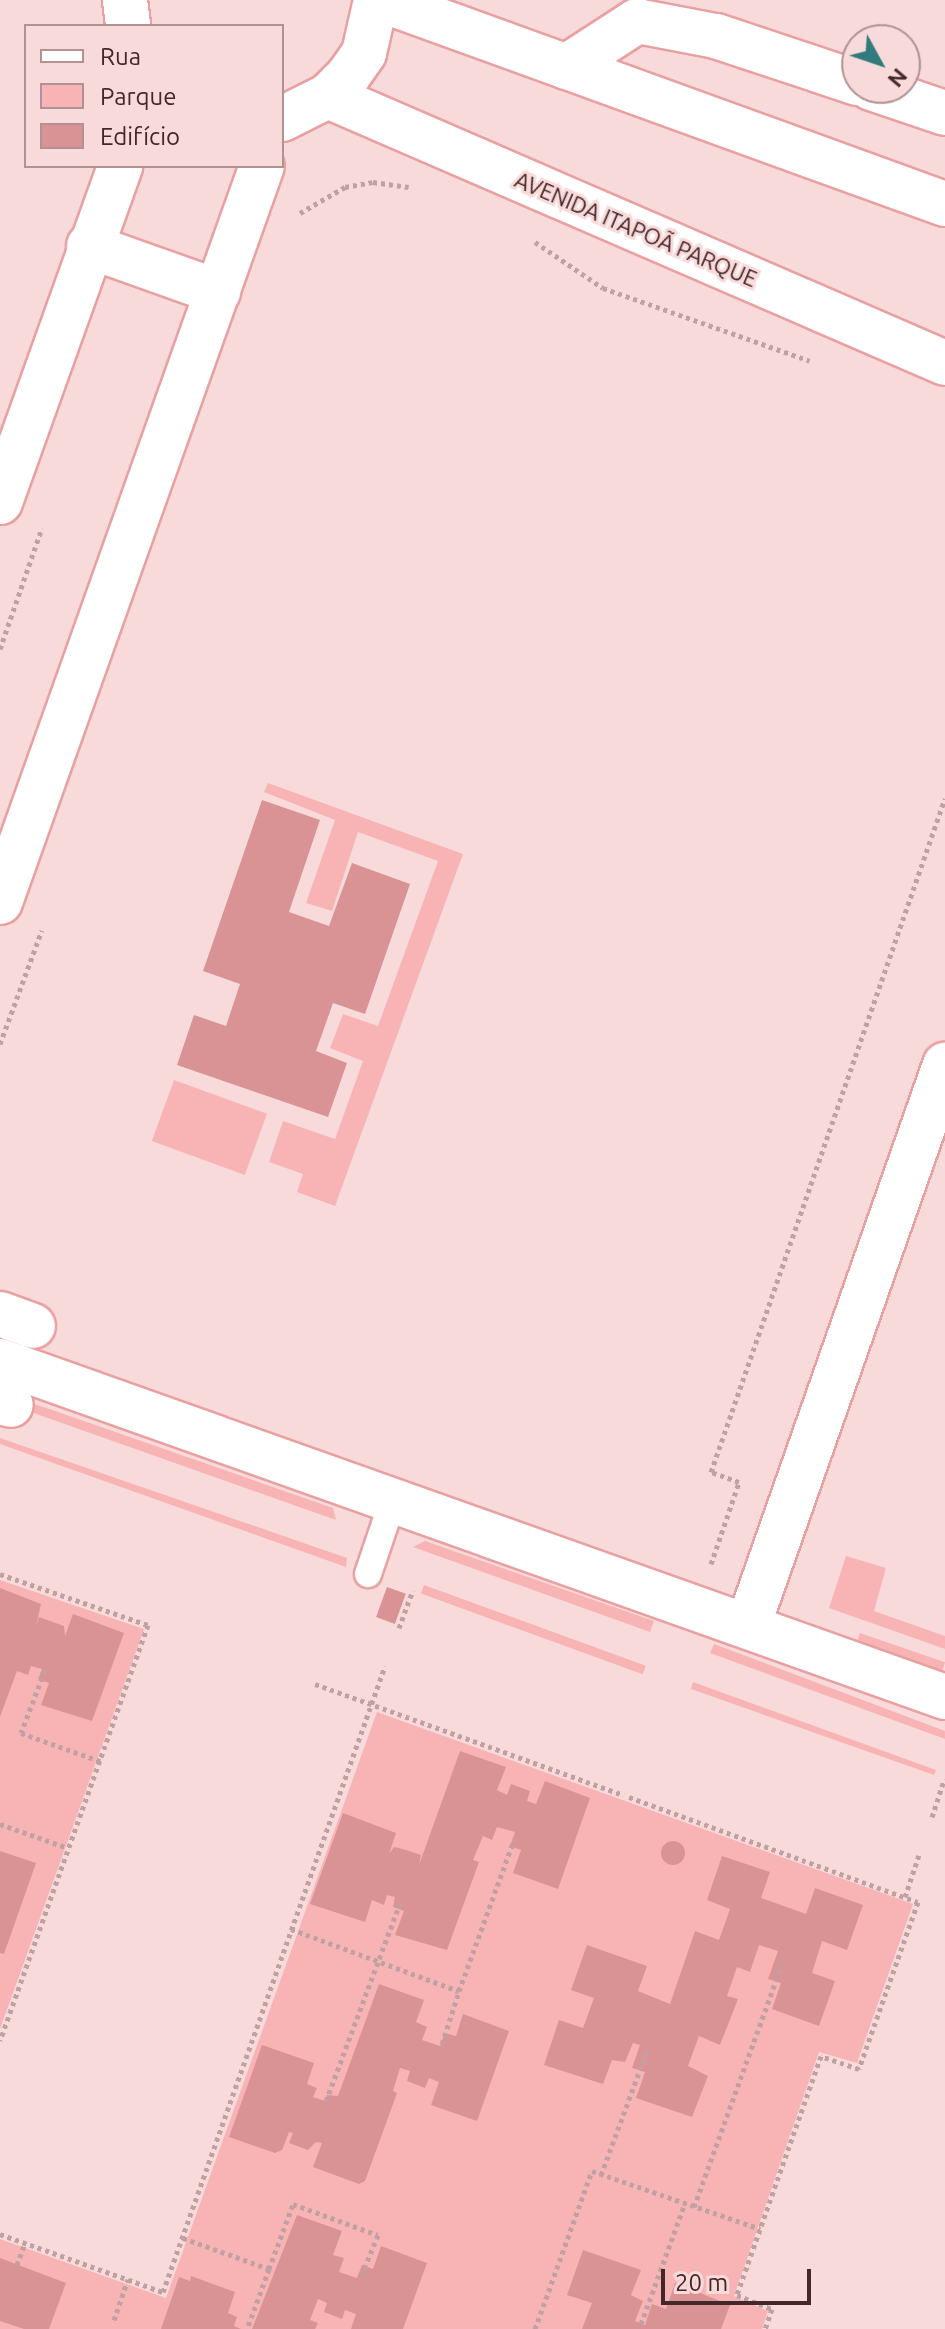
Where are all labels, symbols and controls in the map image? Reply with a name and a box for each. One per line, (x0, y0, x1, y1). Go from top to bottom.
legend (24, 24, 284, 168)
north arrow (841, 24, 921, 104)
text: Rua (100, 43, 141, 70)
text: N (883, 64, 913, 93)
text: Parque (100, 83, 177, 110)
text: Edifício (100, 123, 180, 150)
street label: AVENIDA ITAPOÃ PARQUE (511, 166, 761, 292)
scale bar (665, 2253, 815, 2303)
text: 20 m (675, 2269, 728, 2296)

